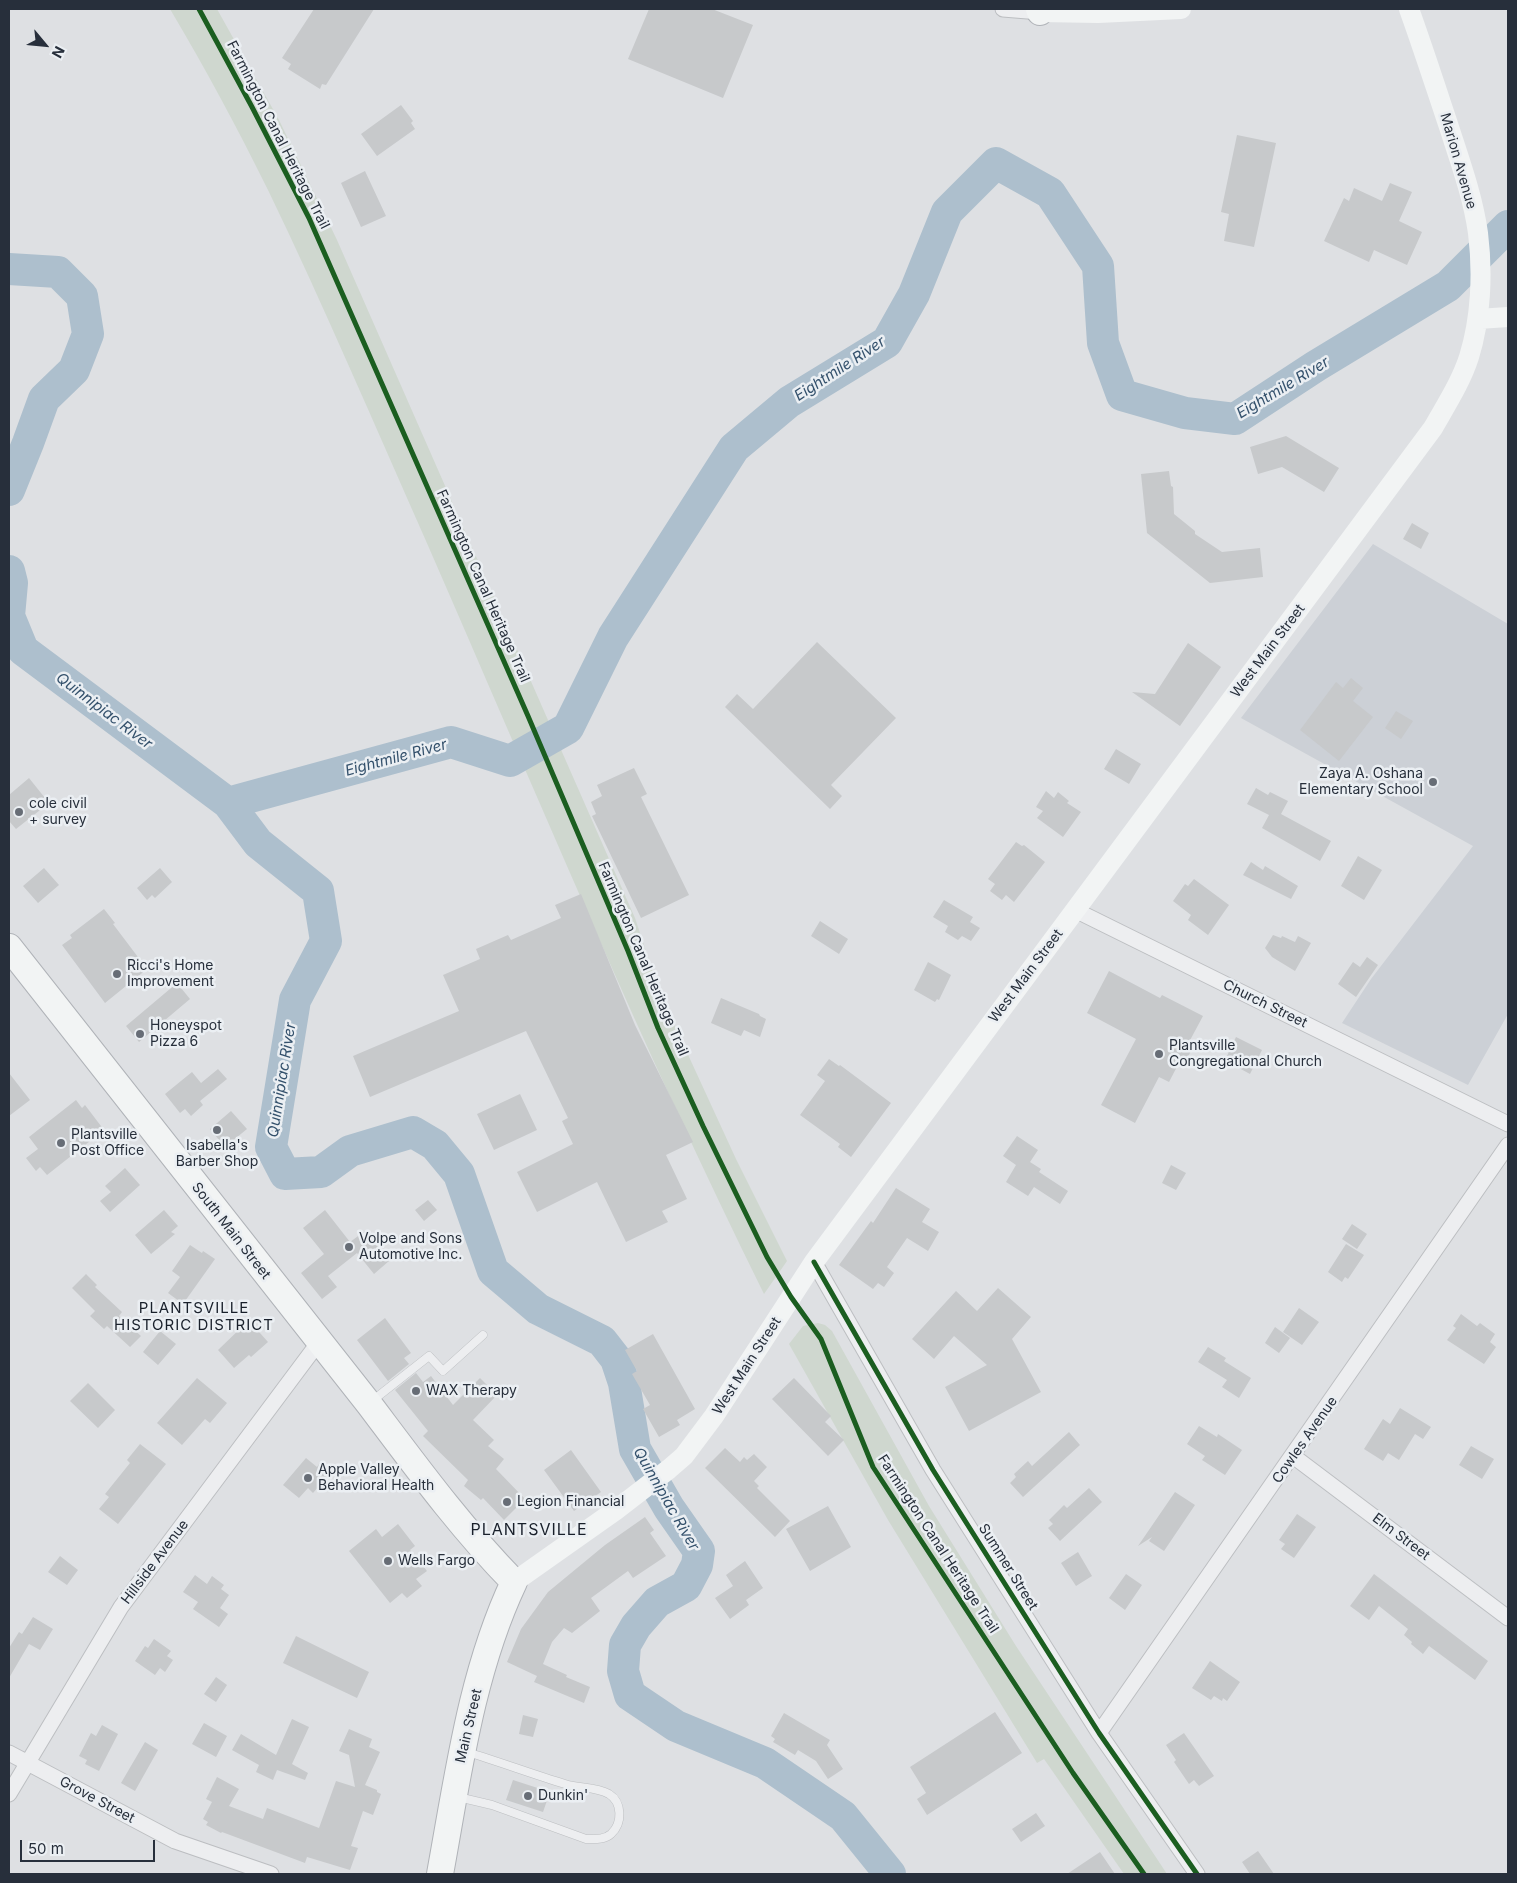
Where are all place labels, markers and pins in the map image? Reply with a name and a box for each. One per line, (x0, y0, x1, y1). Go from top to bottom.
place label: Zaya A. Oshana Elementary School (1299, 766, 1423, 799)
marker: Zaya A. Oshana Elementary School (1427, 776, 1439, 788)
place label: cole civil + survey (29, 796, 87, 829)
marker: cole civil + survey (13, 806, 25, 818)
place label: Ricci's Home Improvement (127, 958, 214, 990)
marker: Ricci's Home Improvement (111, 968, 123, 980)
place label: Honeyspot Pizza 6 (150, 1018, 222, 1050)
marker: Honeyspot Pizza 6 (134, 1028, 146, 1040)
place label: Plantsville Congregational Church (1169, 1038, 1322, 1070)
marker: Plantsville Congregational Church (1153, 1048, 1165, 1060)
marker: Isabella's Barber Shop (211, 1124, 223, 1136)
place label: Plantsville Post Office (71, 1127, 144, 1160)
marker: Plantsville Post Office (55, 1137, 67, 1149)
place label: Isabella's Barber Shop (176, 1138, 258, 1170)
place label: Volpe and Sons Automotive Inc. (359, 1231, 462, 1264)
marker: Volpe and Sons Automotive Inc. (343, 1241, 355, 1253)
place label: WAX Therapy (426, 1383, 517, 1399)
marker: WAX Therapy (410, 1385, 422, 1397)
place label: Apple Valley Behavioral Health (318, 1462, 434, 1494)
marker: Apple Valley Behavioral Health (302, 1472, 314, 1484)
place label: Legion Financial (517, 1494, 624, 1510)
marker: Legion Financial (501, 1496, 513, 1508)
place label: Wells Fargo (398, 1553, 475, 1569)
marker: Wells Fargo (382, 1555, 394, 1567)
place label: Dunkin' (538, 1788, 588, 1804)
marker: Dunkin' (522, 1790, 534, 1802)

